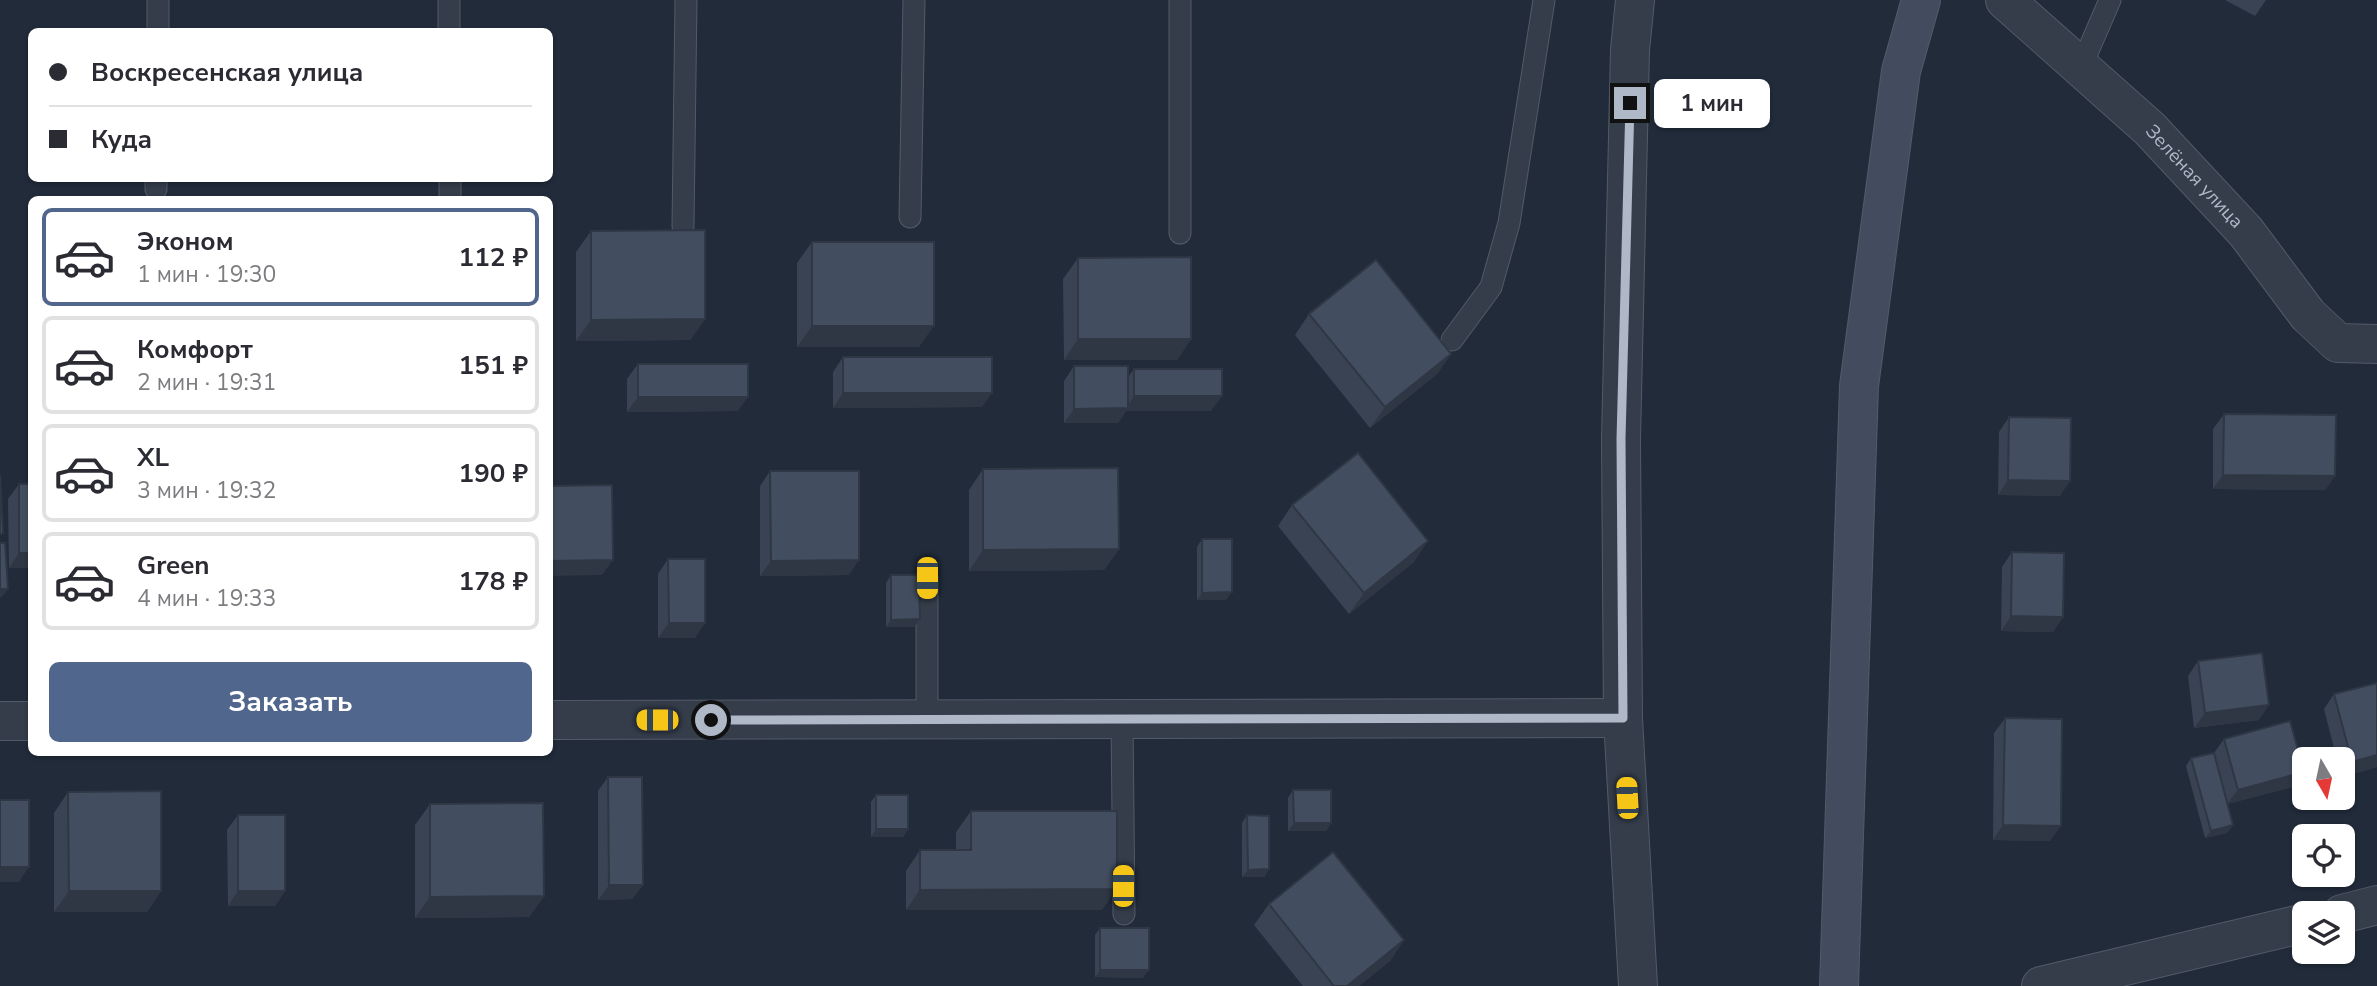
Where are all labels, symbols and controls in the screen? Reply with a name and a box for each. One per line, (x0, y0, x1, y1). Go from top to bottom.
text: Воскресенская улица (91, 55, 363, 90)
callout: 1 мин (1654, 78, 1770, 128)
route end (1614, 87, 1646, 119)
text: 1 мин (1680, 88, 1744, 119)
street label: Зелёная улица (2139, 119, 2249, 234)
text: Куда (91, 122, 152, 157)
text: Эконом (137, 224, 234, 259)
icon: car (53, 226, 116, 289)
text: 112 ₽ (459, 240, 528, 275)
text: 1 мин · 19:30 (137, 259, 276, 290)
text: Комфорт (137, 332, 253, 367)
icon: car (53, 334, 116, 397)
text: 151 ₽ (459, 348, 528, 383)
text: 2 мин · 19:31 (137, 367, 276, 398)
text: XL (137, 440, 169, 475)
icon: car (53, 442, 116, 505)
text: 190 ₽ (459, 456, 528, 491)
text: 3 мин · 19:32 (137, 475, 276, 506)
text: Green (137, 548, 210, 583)
icon: car (53, 550, 116, 613)
car (917, 557, 938, 599)
text: 178 ₽ (459, 564, 528, 599)
text: 4 мин · 19:33 (137, 583, 276, 614)
button: Заказать (49, 662, 532, 742)
route start (695, 704, 727, 736)
car (637, 710, 679, 731)
north arrow (2292, 747, 2356, 810)
map controls (2292, 747, 2355, 964)
car (1616, 776, 1639, 820)
button: locate (2292, 824, 2355, 887)
car (1113, 865, 1134, 907)
button: layers (2292, 901, 2355, 964)

